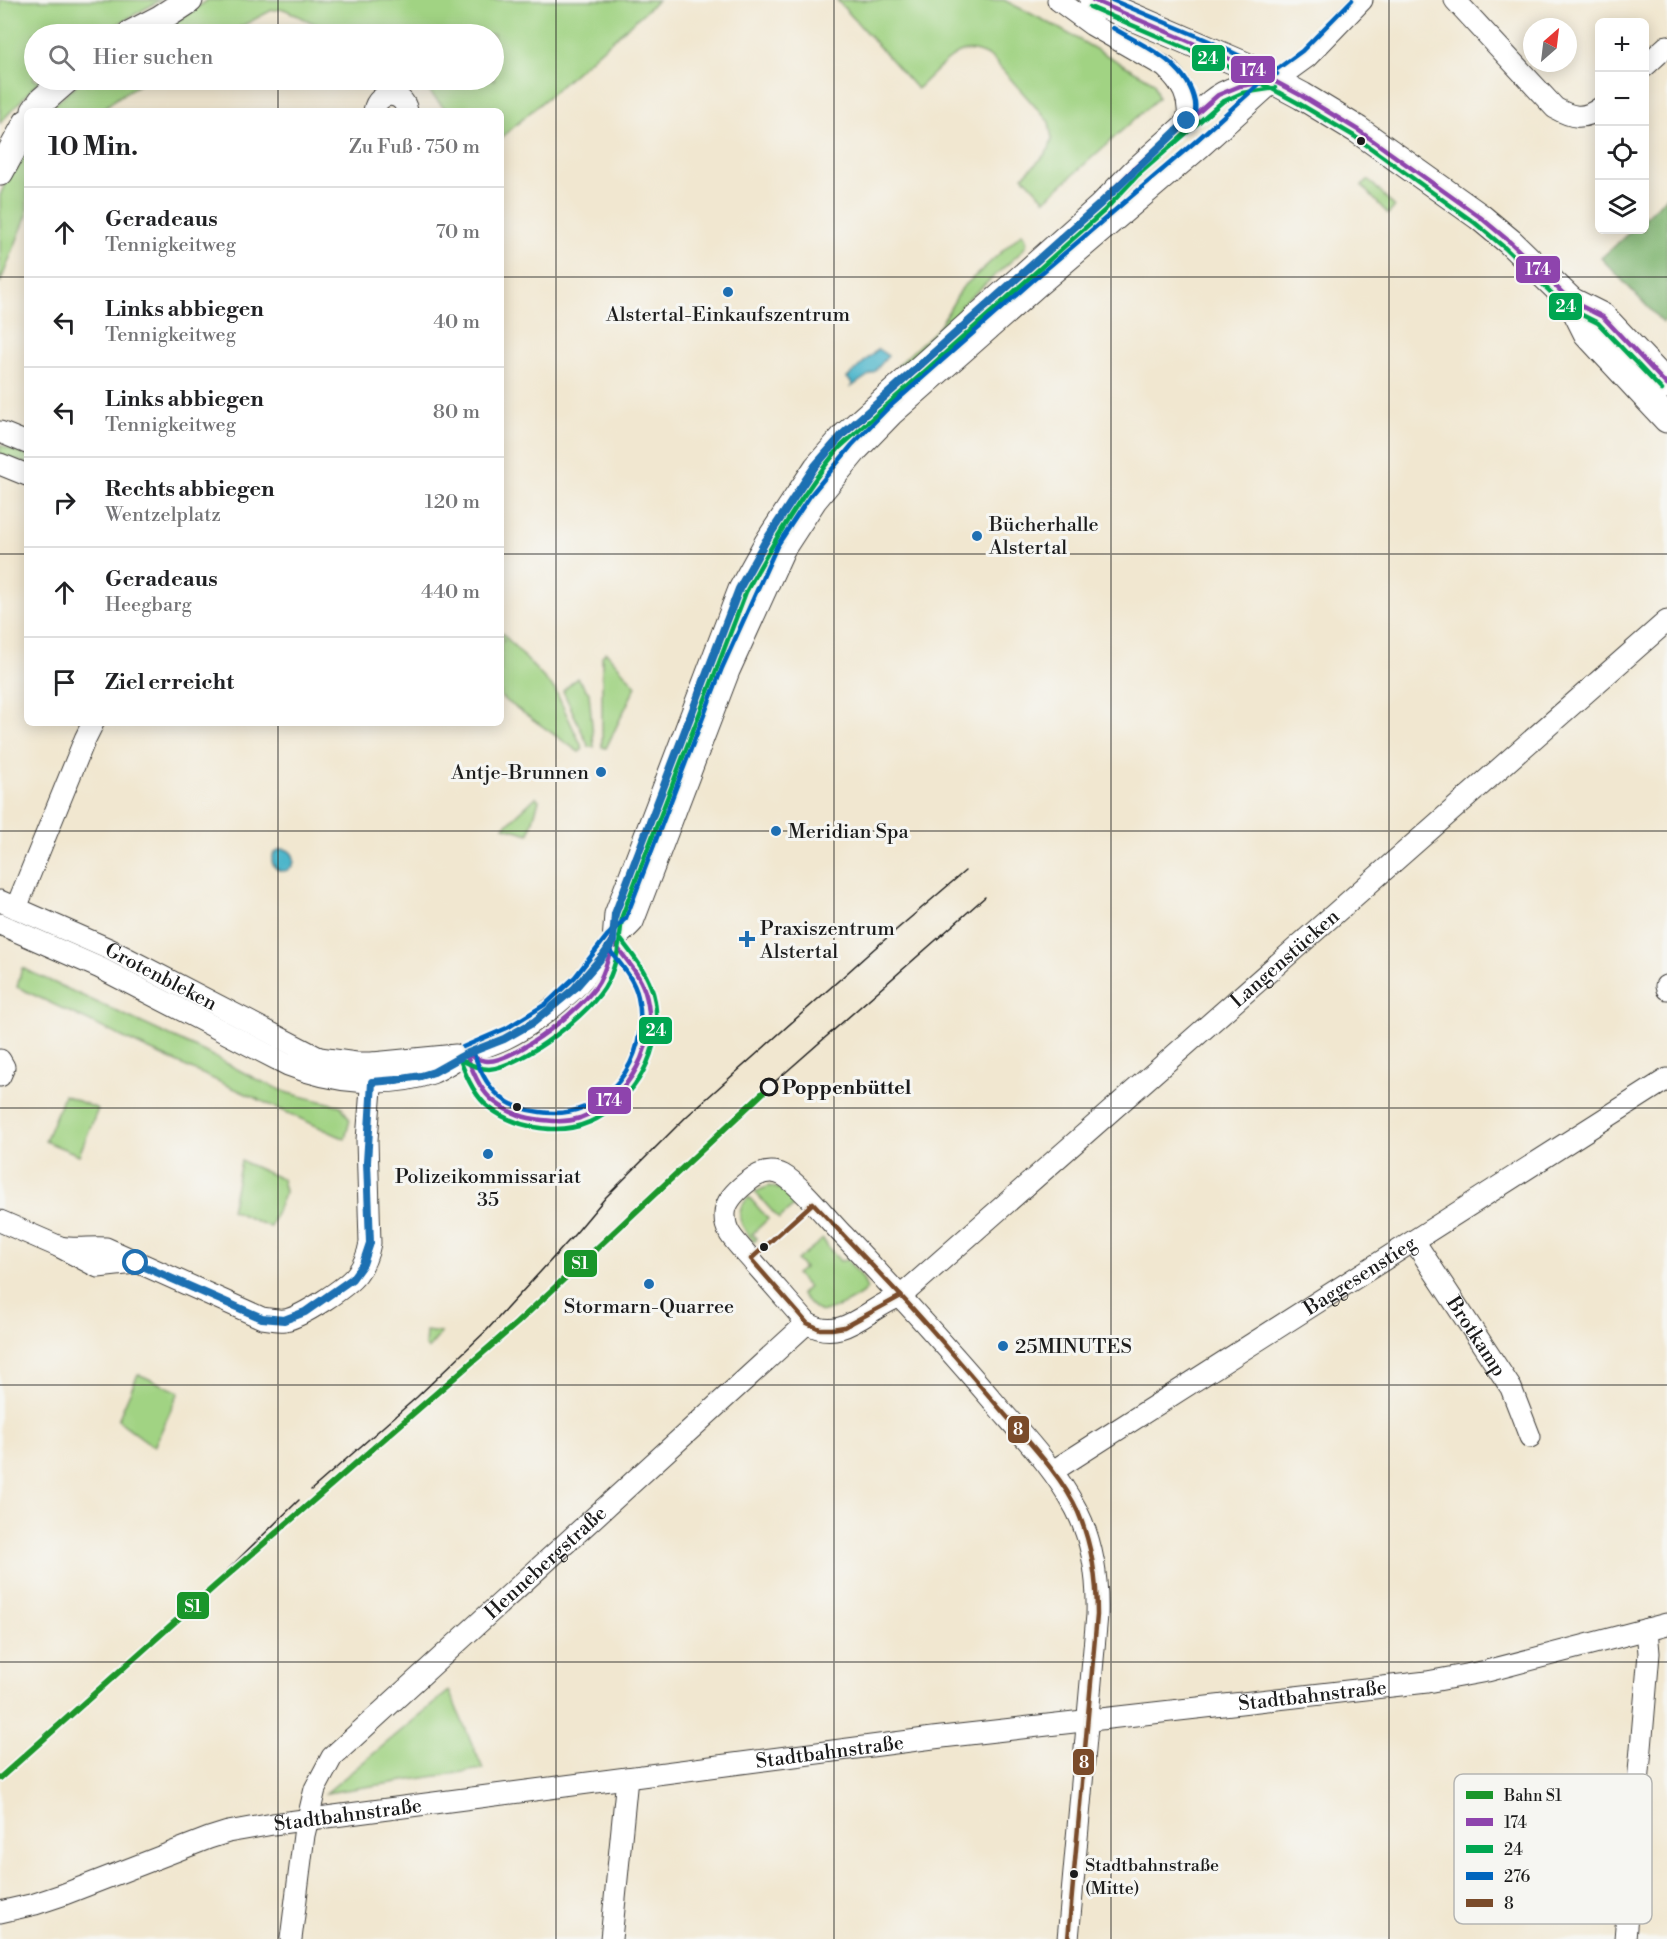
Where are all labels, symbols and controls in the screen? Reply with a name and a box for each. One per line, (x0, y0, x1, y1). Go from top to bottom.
north arrow (1523, 18, 1577, 72)
map controls (1595, 18, 1649, 234)
button: + (1595, 18, 1649, 72)
search box (24, 24, 504, 90)
icon: search (45, 41, 78, 74)
text: Hier suchen (93, 44, 213, 71)
line badge: 24 (1191, 44, 1226, 72)
text: 24 (1198, 49, 1219, 69)
line badge: 174 (1230, 55, 1276, 84)
text: 174 (1240, 61, 1266, 81)
button: − (1595, 72, 1649, 126)
route end (1173, 107, 1199, 133)
button: locate (1595, 126, 1649, 180)
text: 10 Min. (48, 131, 138, 163)
text: Zu Fuß · 750 m (349, 135, 480, 160)
unlabelled marker (1355, 135, 1367, 147)
button: layers (1595, 180, 1649, 234)
text: Geradeaus (105, 206, 218, 233)
icon: ahead (48, 216, 81, 249)
text: 70 m (436, 220, 480, 245)
text: Tennigkeitweg (105, 233, 236, 258)
line badge: 174 (1515, 255, 1561, 284)
text: 174 (1525, 260, 1551, 280)
marker: Alstertal-Einkaufszentrum (721, 285, 735, 299)
line badge: 24 (1548, 292, 1583, 321)
text: Links abbiegen (105, 296, 264, 323)
text: 24 (1556, 297, 1577, 317)
place label: Alstertal-Einkaufszentrum (605, 303, 850, 328)
icon: left (48, 306, 81, 339)
text: 40 m (433, 310, 480, 335)
text: Tennigkeitweg (105, 323, 236, 348)
text: Links abbiegen (105, 386, 264, 413)
icon: left (48, 396, 81, 429)
text: 80 m (433, 400, 480, 425)
text: Tennigkeitweg (105, 413, 236, 438)
text: Rechts abbiegen (105, 476, 275, 503)
icon: right (48, 486, 81, 519)
text: 120 m (425, 490, 480, 515)
text: Wentzelplatz (105, 503, 221, 528)
place label: Bücherhalle Alstertal (988, 513, 1099, 561)
marker: Bücherhalle Alstertal (970, 529, 984, 543)
text: Geradeaus (105, 566, 218, 593)
icon: ahead (48, 576, 81, 609)
text: 440 m (421, 580, 480, 605)
text: Heegbarg (105, 593, 192, 618)
icon: arrive (48, 666, 81, 699)
text: Ziel erreicht (105, 669, 234, 696)
place label: Antje-Brunnen (450, 761, 589, 786)
marker: Antje-Brunnen (594, 765, 608, 779)
place label: Meridian Spa (788, 820, 910, 845)
marker: Meridian Spa (769, 824, 783, 838)
street label: Langenstücken (1226, 904, 1345, 1014)
place label: Praxiszentrum Alstertal (759, 917, 895, 965)
marker: Praxiszentrum Alstertal (738, 930, 756, 948)
street label: Grotenbleken (100, 938, 221, 1017)
line badge: 24 (638, 1016, 673, 1045)
text: 24 (646, 1021, 667, 1041)
place label: Poppenbüttel (782, 1076, 912, 1101)
marker: Poppenbüttel (760, 1078, 778, 1096)
line badge: 174 (587, 1086, 632, 1115)
text: 174 (596, 1091, 622, 1111)
unlabelled marker (511, 1101, 523, 1113)
marker: Polizeikommissariat 35 (481, 1147, 495, 1161)
place label: Polizeikommissariat 35 (395, 1165, 581, 1213)
street label: Baggesenstieg (1299, 1231, 1422, 1322)
unlabelled marker (758, 1241, 770, 1253)
route start (122, 1249, 148, 1275)
line badge: S1 (563, 1249, 598, 1278)
text: S1 (572, 1254, 589, 1274)
marker: Stormarn-Quarree (642, 1277, 656, 1291)
street label: Brotkamp (1440, 1291, 1511, 1382)
place label: Stormarn-Quarree (564, 1295, 734, 1320)
place label: 25MINUTES (1015, 1335, 1132, 1360)
marker: 25MINUTES (996, 1339, 1010, 1353)
line badge: 8 (1007, 1415, 1030, 1444)
text: 8 (1013, 1420, 1023, 1440)
street label: Hennebergstraße (480, 1501, 612, 1625)
line badge: S1 (176, 1591, 210, 1620)
text: S1 (185, 1597, 202, 1617)
street label: Stadtbahnstraße (1237, 1676, 1388, 1717)
street label: Stadtbahnstraße (754, 1731, 905, 1775)
line badge: 8 (1072, 1748, 1095, 1776)
text: 8 (1079, 1753, 1089, 1773)
legend (1454, 1774, 1652, 1924)
text: Bahn S1 (1503, 1786, 1562, 1806)
street label: Stadtbahnstraße (272, 1794, 423, 1838)
text: 174 (1504, 1813, 1527, 1833)
text: 24 (1504, 1840, 1523, 1860)
place label: Stadtbahnstraße (Mitte) (1085, 1854, 1219, 1900)
text: 276 (1504, 1867, 1531, 1887)
marker: Stadtbahnstraße (Mitte) (1068, 1868, 1080, 1880)
text: 8 (1504, 1894, 1514, 1914)

